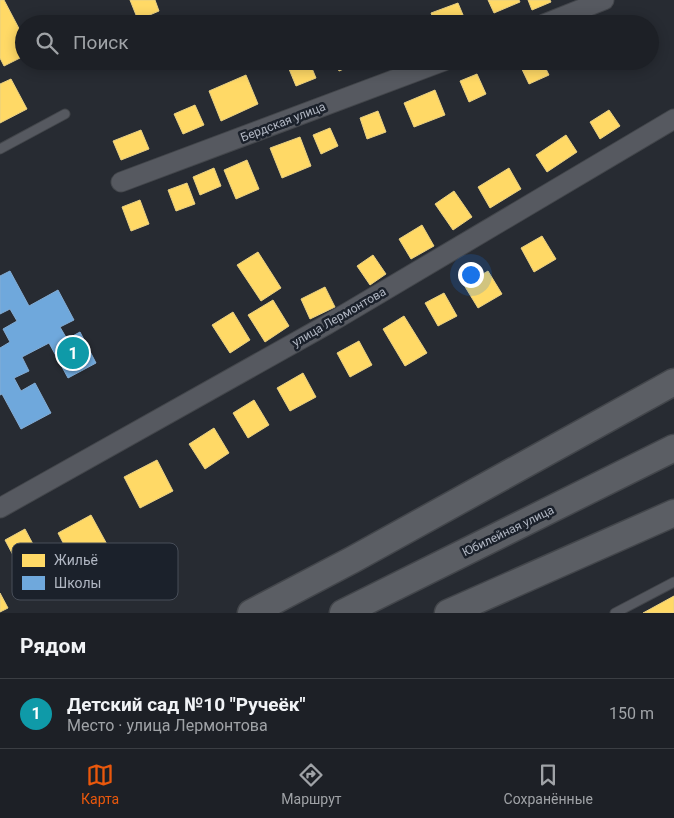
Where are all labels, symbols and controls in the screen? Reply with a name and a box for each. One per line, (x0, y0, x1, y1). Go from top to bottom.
search box (15, 15, 659, 70)
icon: search (33, 29, 61, 57)
text: Поиск (73, 31, 129, 54)
street label: Бердская улица (239, 99, 327, 145)
your location (458, 262, 484, 288)
street label: улица Лермонтова (290, 284, 388, 350)
pin: 1 (57, 334, 89, 372)
street label: Юбилейная улица (460, 503, 556, 559)
legend (12, 543, 178, 600)
text: Жильё (54, 552, 98, 568)
text: Школы (54, 575, 101, 591)
text: Рядом (20, 634, 86, 658)
text: Детский сад №10 "Ручеёк" (67, 693, 306, 716)
text: 1 (31, 704, 41, 723)
text: 150 m (609, 704, 654, 723)
text: Место · улица Лермонтова (67, 716, 268, 735)
tab: Карта (81, 761, 119, 807)
tab: Маршрут (281, 761, 342, 807)
tab: Сохранённые (504, 761, 593, 807)

